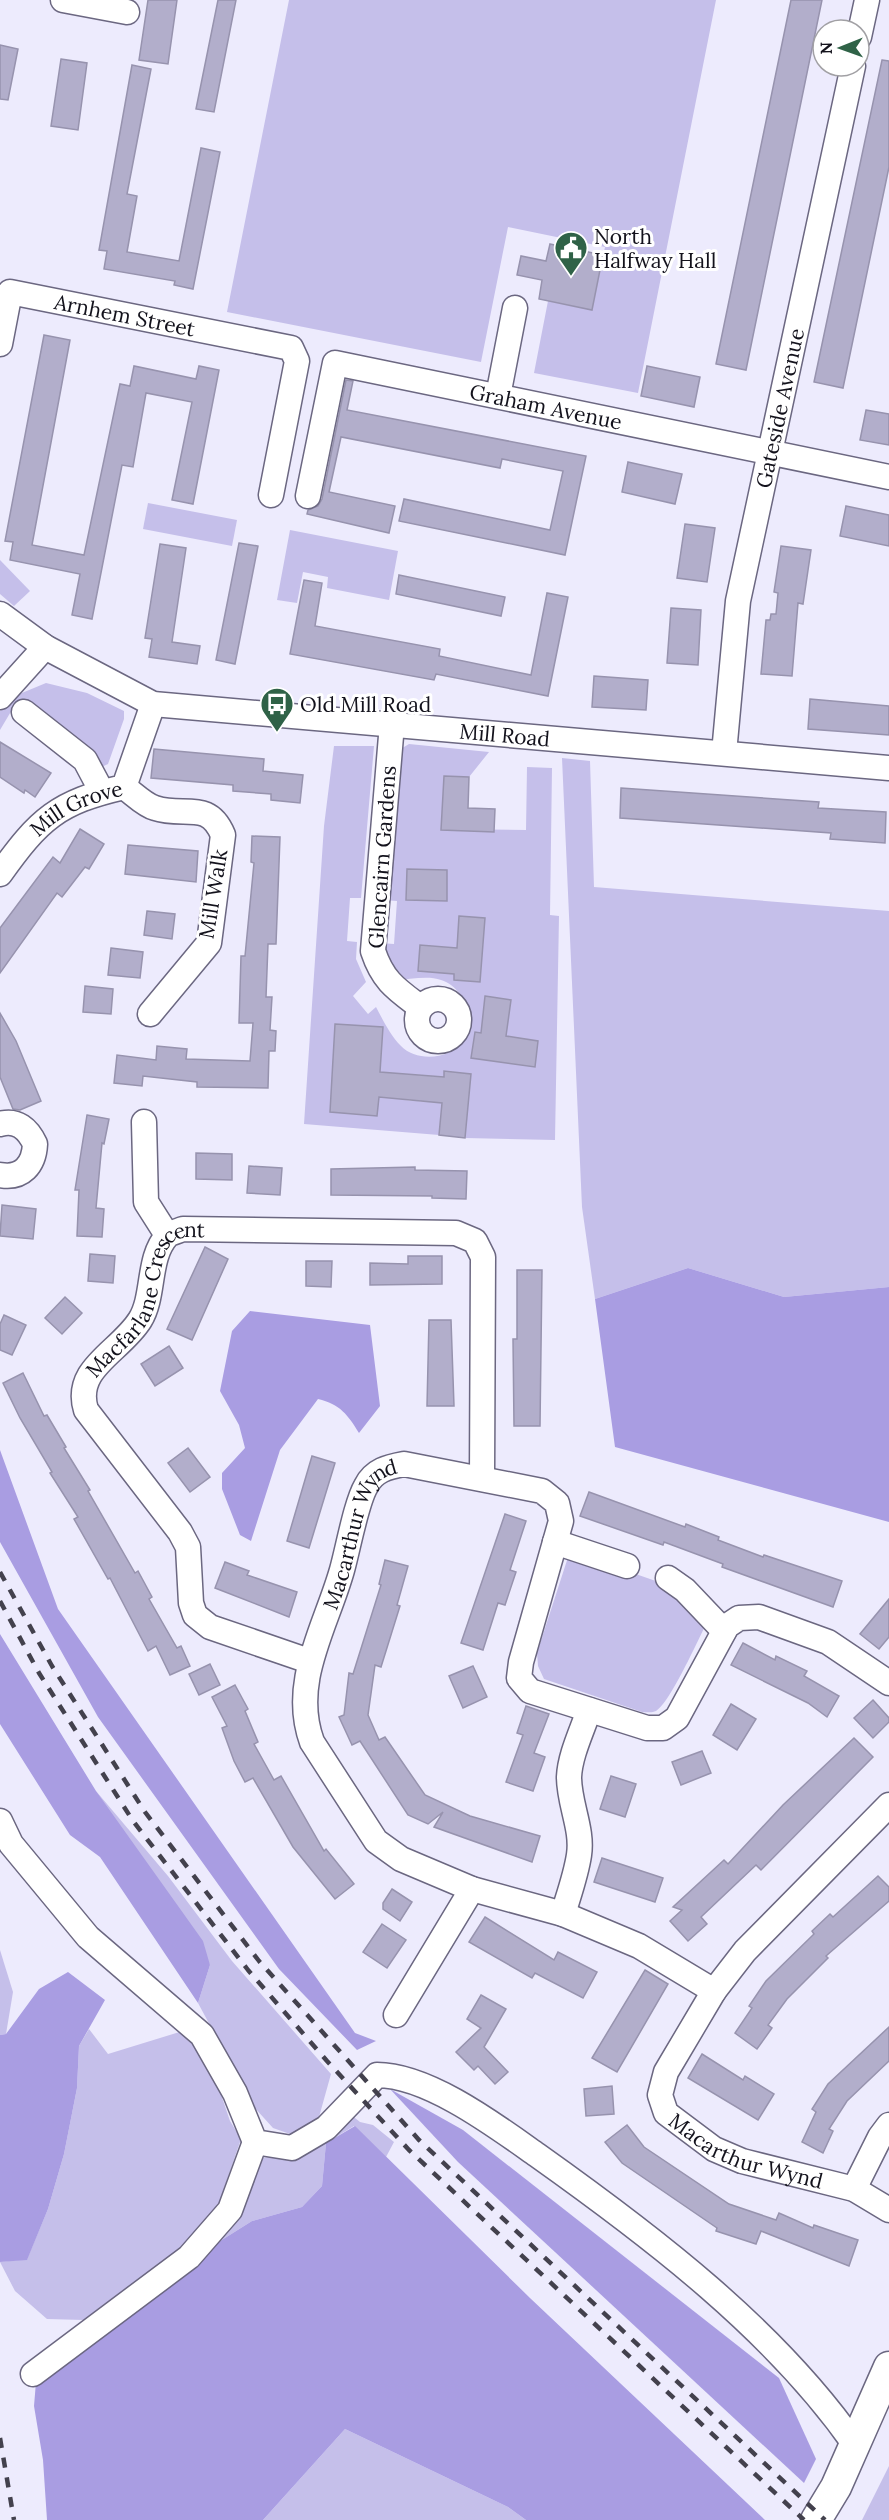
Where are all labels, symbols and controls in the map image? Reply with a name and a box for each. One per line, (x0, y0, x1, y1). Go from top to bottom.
north arrow (811, 18, 871, 78)
text: N (816, 42, 836, 55)
place label: North Halfway Hall (594, 223, 717, 274)
public building icon: North Halfway Hall (553, 230, 589, 277)
street label: Arnhem Street (51, 287, 198, 342)
street label: Gateside Avenue (749, 326, 810, 490)
street label: Graham Avenue (467, 378, 624, 435)
bus stop icon: Old Mill Road (259, 686, 295, 733)
place label: Old Mill Road (300, 691, 431, 718)
street label: Mill Road (458, 717, 551, 752)
street label: Glencairn Gardens (362, 765, 402, 949)
street label: Mill Grove (24, 774, 125, 842)
street label: Mill Walk (193, 847, 233, 941)
street label: Macfarlane Crescent (79, 1216, 206, 1383)
street label: Macarthur Wynd (316, 1452, 400, 1613)
street label: Macarthur Wynd (664, 2107, 826, 2194)

